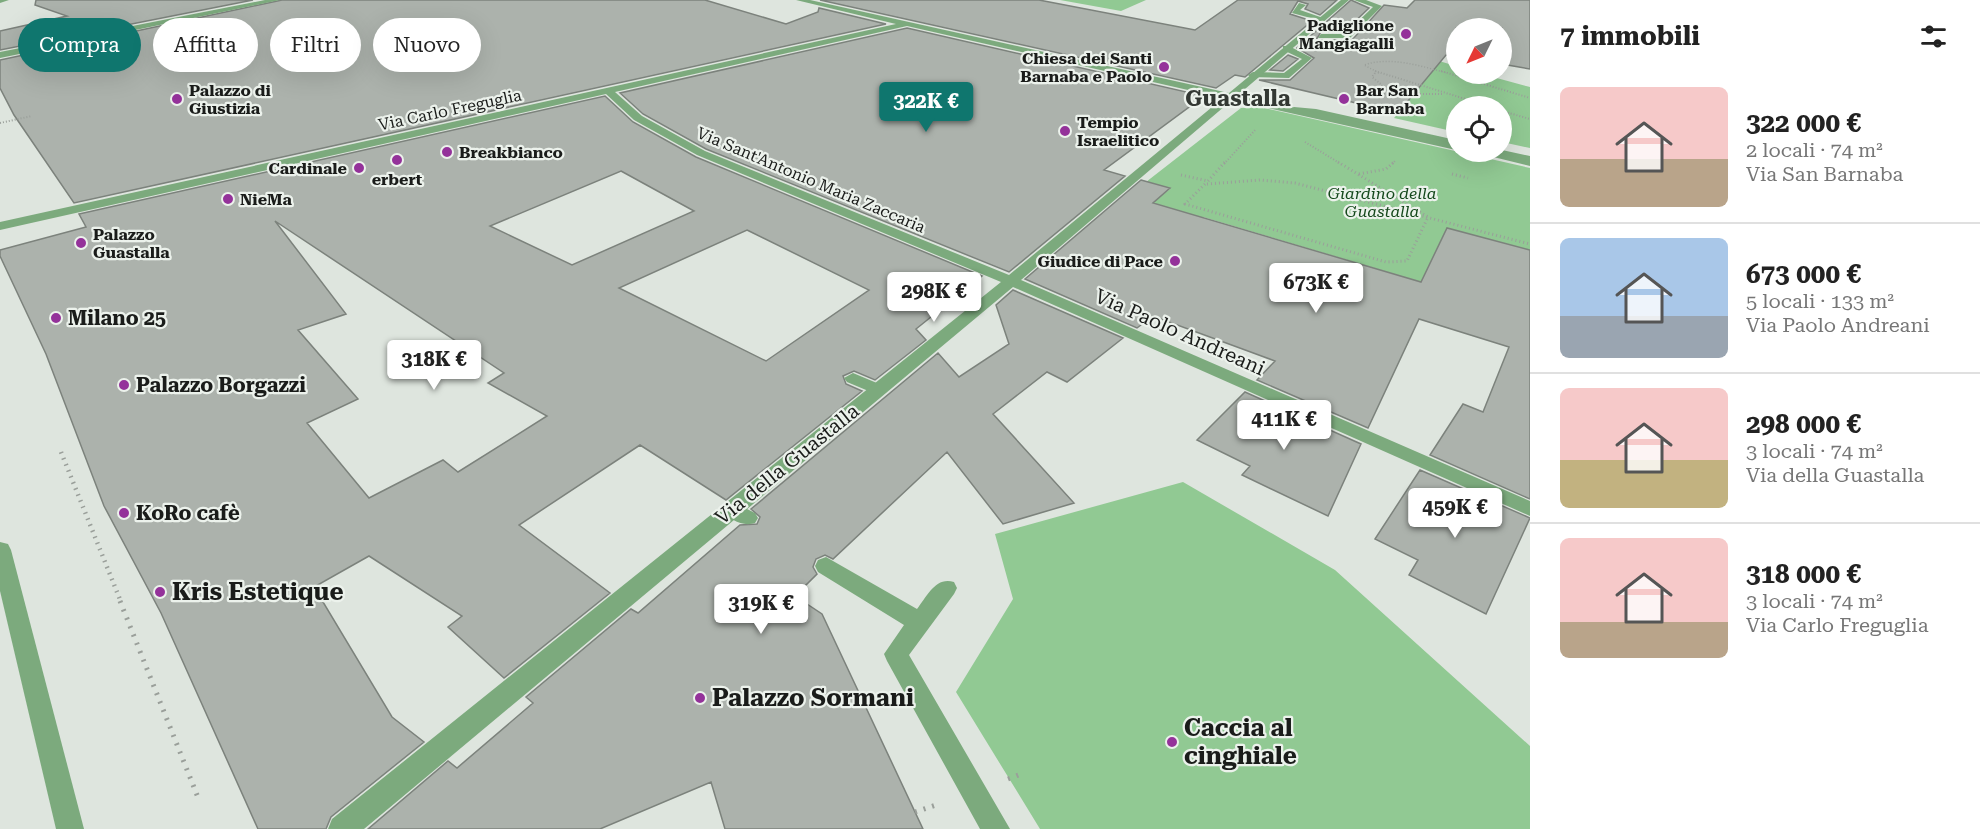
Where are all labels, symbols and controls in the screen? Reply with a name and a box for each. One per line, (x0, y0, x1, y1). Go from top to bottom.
place label: Padiglione Mangiagalli (1299, 16, 1395, 53)
chip: Compra (18, 18, 141, 72)
chip: Affitta (153, 18, 258, 72)
chip: Filtri (270, 18, 361, 72)
chip: Nuovo (373, 18, 481, 72)
north arrow (1446, 18, 1512, 84)
map controls (1446, 18, 1512, 162)
icon: filters (1917, 20, 1950, 53)
text: 7 immobili (1560, 21, 1700, 51)
marker: Padiglione Mangiagalli (1399, 27, 1413, 41)
place label: Chiesa dei Santi Barnaba e Paolo (1020, 49, 1153, 86)
marker: Chiesa dei Santi Barnaba e Paolo (1157, 60, 1171, 74)
place label: Palazzo di Giustizia (189, 81, 271, 118)
place label: Bar San Barnaba (1356, 81, 1425, 118)
pin: 322K € (877, 82, 975, 133)
street label: Via Carlo Freguglia (377, 85, 524, 134)
district label: Guastalla (1185, 86, 1291, 111)
text: 322K € (893, 89, 959, 113)
marker: Palazzo di Giustizia (170, 92, 184, 106)
marker: Bar San Barnaba (1337, 92, 1351, 106)
button: locate (1446, 96, 1512, 162)
text: 322 000 € (1746, 108, 1861, 138)
icon: home (1608, 111, 1680, 183)
place label: Tempio Israelitico (1077, 113, 1159, 150)
street label: Via Sant'Antonio Maria Zaccaria (694, 123, 928, 237)
marker: Tempio Israelitico (1058, 124, 1072, 138)
text: 2 locali · 74 m² (1746, 138, 1883, 162)
place label: Breakbianco (459, 143, 563, 162)
marker: Breakbianco (440, 145, 454, 159)
marker: erbert (390, 153, 404, 167)
place label: Cardinale (268, 159, 347, 178)
marker: Cardinale (352, 161, 366, 175)
text: Via San Barnaba (1746, 162, 1903, 186)
place label: erbert (372, 170, 423, 189)
park label: Giardino della Guastalla (1328, 184, 1437, 221)
place label: NieMa (240, 190, 293, 209)
marker: NieMa (221, 192, 235, 206)
place label: Palazzo Guastalla (93, 225, 170, 262)
marker: Palazzo Guastalla (74, 236, 88, 250)
place label: Giudice di Pace (1038, 252, 1163, 271)
marker: Giudice di Pace (1168, 254, 1182, 268)
text: 673 000 € (1746, 259, 1861, 289)
icon: home (1608, 262, 1680, 334)
pin: 673K € (1267, 263, 1365, 314)
text: 673K € (1283, 270, 1349, 294)
pin: 298K € (885, 272, 983, 323)
text: 298K € (901, 279, 967, 303)
street label: Via Paolo Andreani (1091, 284, 1269, 380)
text: 5 locali · 133 m² (1746, 289, 1894, 313)
place label: Milano 25 (68, 306, 166, 330)
marker: Milano 25 (49, 311, 63, 325)
text: Via Paolo Andreani (1746, 313, 1930, 337)
pin: 318K € (385, 340, 483, 391)
text: 318K € (401, 347, 467, 371)
place label: Palazzo Borgazzi (136, 373, 306, 397)
marker: Palazzo Borgazzi (117, 378, 131, 392)
street label: Via della Guastalla (710, 398, 864, 529)
pin: 411K € (1235, 400, 1333, 451)
text: 411K € (1251, 407, 1317, 431)
text: 298 000 € (1746, 409, 1861, 439)
icon: home (1608, 412, 1680, 484)
text: 3 locali · 74 m² (1746, 439, 1883, 463)
text: Via della Guastalla (1746, 463, 1924, 487)
pin: 459K € (1406, 488, 1504, 539)
text: 459K € (1422, 495, 1488, 519)
place label: KoRo cafè (136, 501, 240, 525)
marker: KoRo cafè (117, 506, 131, 520)
text: 318 000 € (1746, 559, 1861, 589)
icon: home (1608, 562, 1680, 634)
place label: Kris Estetique (172, 578, 343, 606)
pin: 319K € (712, 584, 810, 635)
marker: Kris Estetique (153, 585, 167, 599)
text: 3 locali · 74 m² (1746, 589, 1883, 613)
text: 319K € (728, 591, 794, 615)
text: Via Carlo Freguglia (1746, 613, 1928, 637)
place label: Palazzo Sormani (712, 684, 914, 712)
marker: Palazzo Sormani (693, 691, 707, 705)
place label: Caccia al cinghiale (1184, 714, 1297, 770)
marker: Caccia al cinghiale (1165, 735, 1179, 749)

